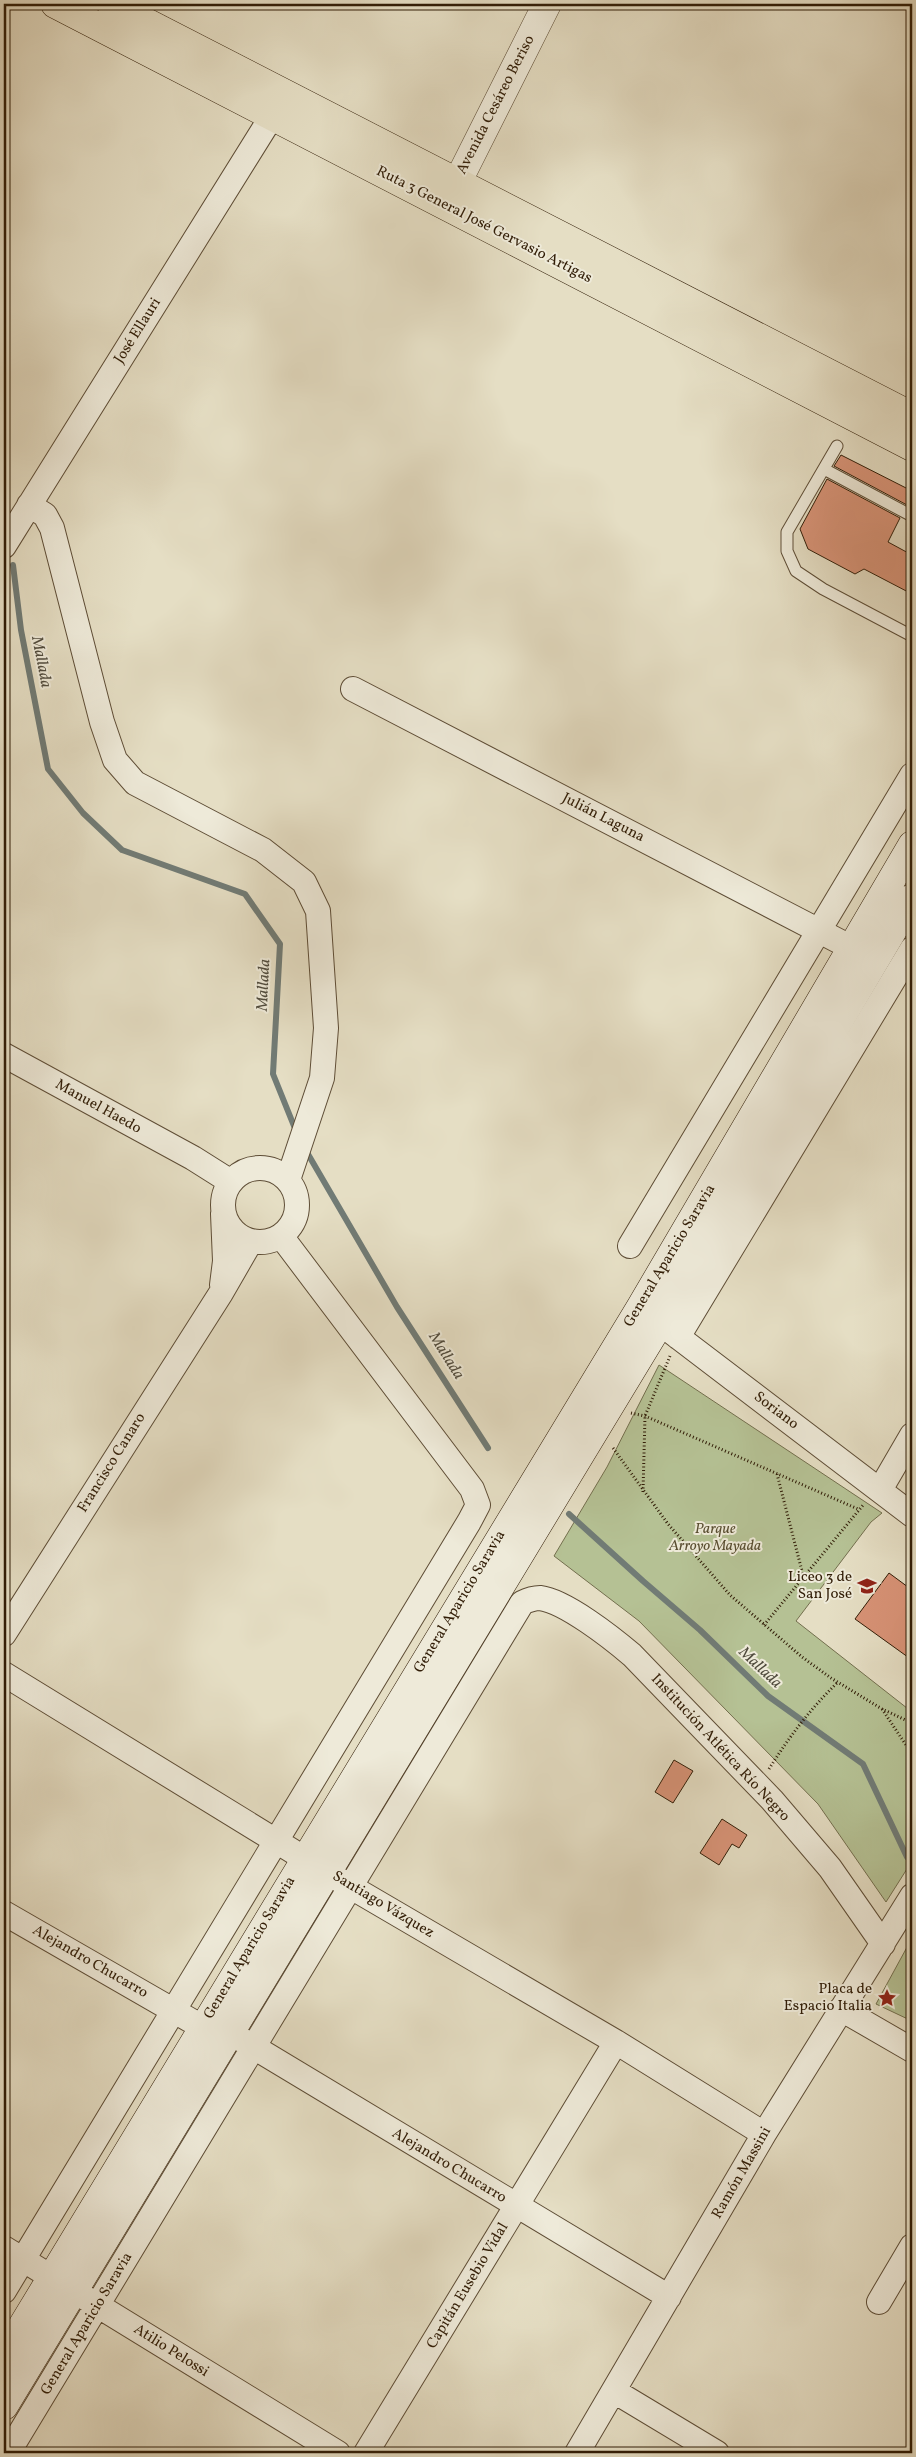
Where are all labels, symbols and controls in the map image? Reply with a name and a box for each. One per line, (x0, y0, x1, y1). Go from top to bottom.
street label: Avenida Cesáreo Beriso (452, 32, 540, 178)
street label: Ruta 3 General José Gervasio Artigas (372, 161, 596, 289)
street label: José Ellauri (109, 294, 167, 368)
water label: Mallada (25, 633, 57, 690)
street label: Julián Laguna (558, 788, 648, 848)
water label: Mallada (252, 958, 276, 1013)
street label: Manuel Haedo (51, 1075, 145, 1139)
street label: General Aparicio Saravia (619, 1181, 721, 1331)
water label: Mallada (422, 1327, 469, 1384)
street label: Soriano (749, 1387, 803, 1435)
street label: Francisco Canaro (73, 1409, 151, 1517)
park label: Parque Arroyo Mayada (668, 1519, 761, 1557)
street label: General Aparicio Saravia (409, 1527, 511, 1677)
place label: Liceo 3 de San José (788, 1567, 852, 1605)
school or university icon: Liceo 3 de San José (856, 1575, 878, 1597)
water label: Mallada (733, 1641, 787, 1694)
street label: Institución Atlética Río Negro (646, 1669, 794, 1827)
street label: Santiago Vázquez (328, 1866, 438, 1944)
street label: General Aparicio Saravia (199, 1873, 301, 2023)
street label: Alejandro Chucarro (28, 1920, 152, 2004)
place label: Placa de Espacio Italia (784, 1979, 872, 2017)
place icon: Placa de Espacio Italia (876, 1987, 898, 2009)
street label: Alejandro Chucarro (388, 2123, 510, 2209)
street label: Ramón Massini (707, 2123, 777, 2223)
street label: Capitán Eusebio Vidal (422, 2219, 514, 2353)
street label: General Aparicio Saravia (36, 2249, 138, 2399)
street label: Atilio Pelossi (129, 2319, 213, 2383)

